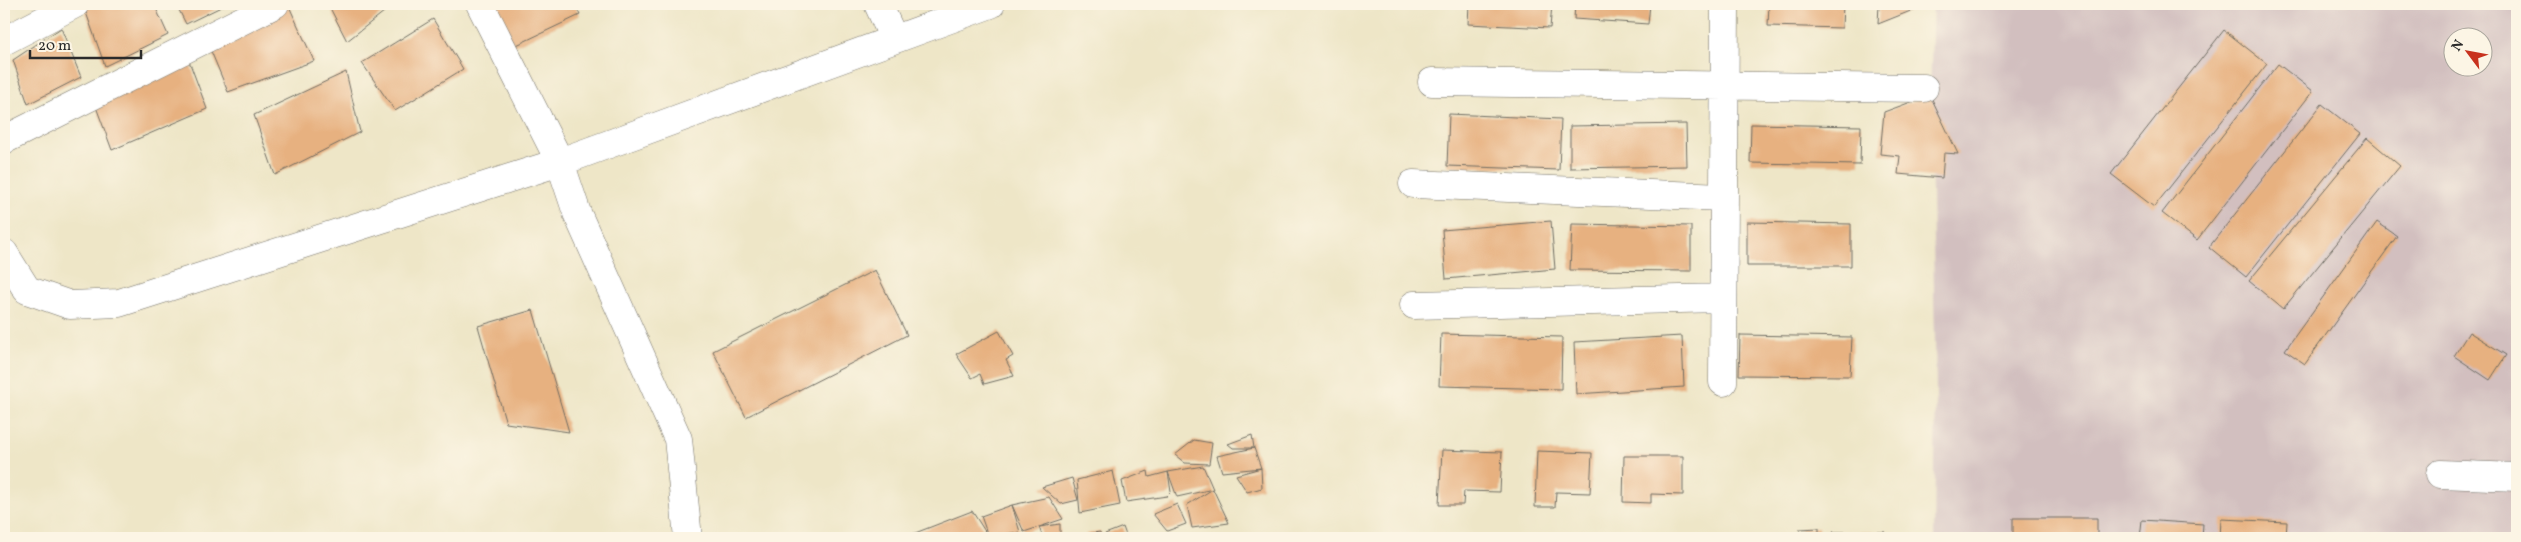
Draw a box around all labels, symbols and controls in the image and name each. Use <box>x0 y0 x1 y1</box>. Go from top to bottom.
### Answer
scale bar <box>30 28 141 60</box>
north arrow <box>2444 28 2494 78</box>
text: 20 m <box>38 36 71 57</box>
text: N <box>2447 37 2469 55</box>

